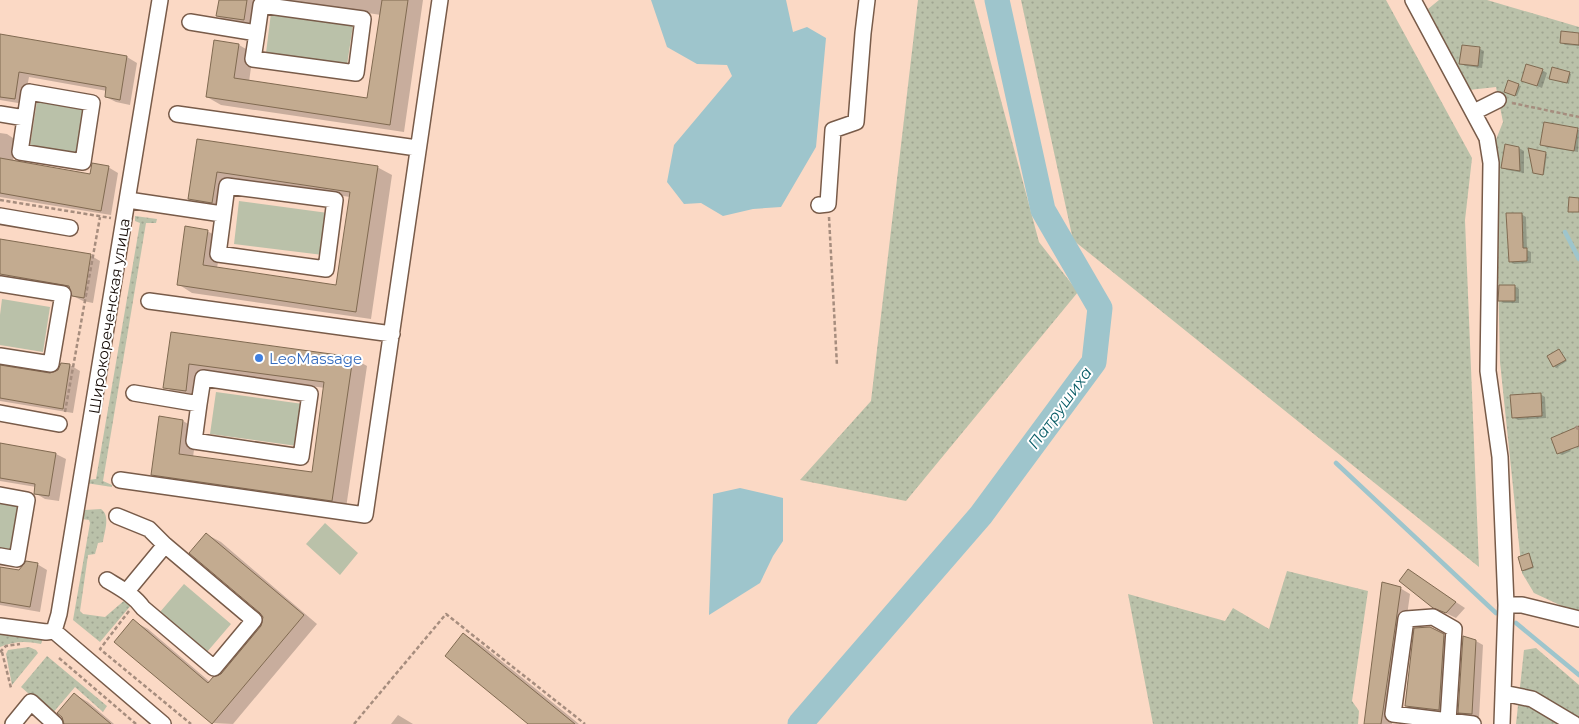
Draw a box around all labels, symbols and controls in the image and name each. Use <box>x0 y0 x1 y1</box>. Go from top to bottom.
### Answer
street label: Широкореченская улица <box>84 217 134 415</box>
place label: LeoMassage <box>269 349 362 368</box>
marker: LeoMassage <box>253 352 265 364</box>
water label: Патрушиха <box>1024 363 1096 453</box>

